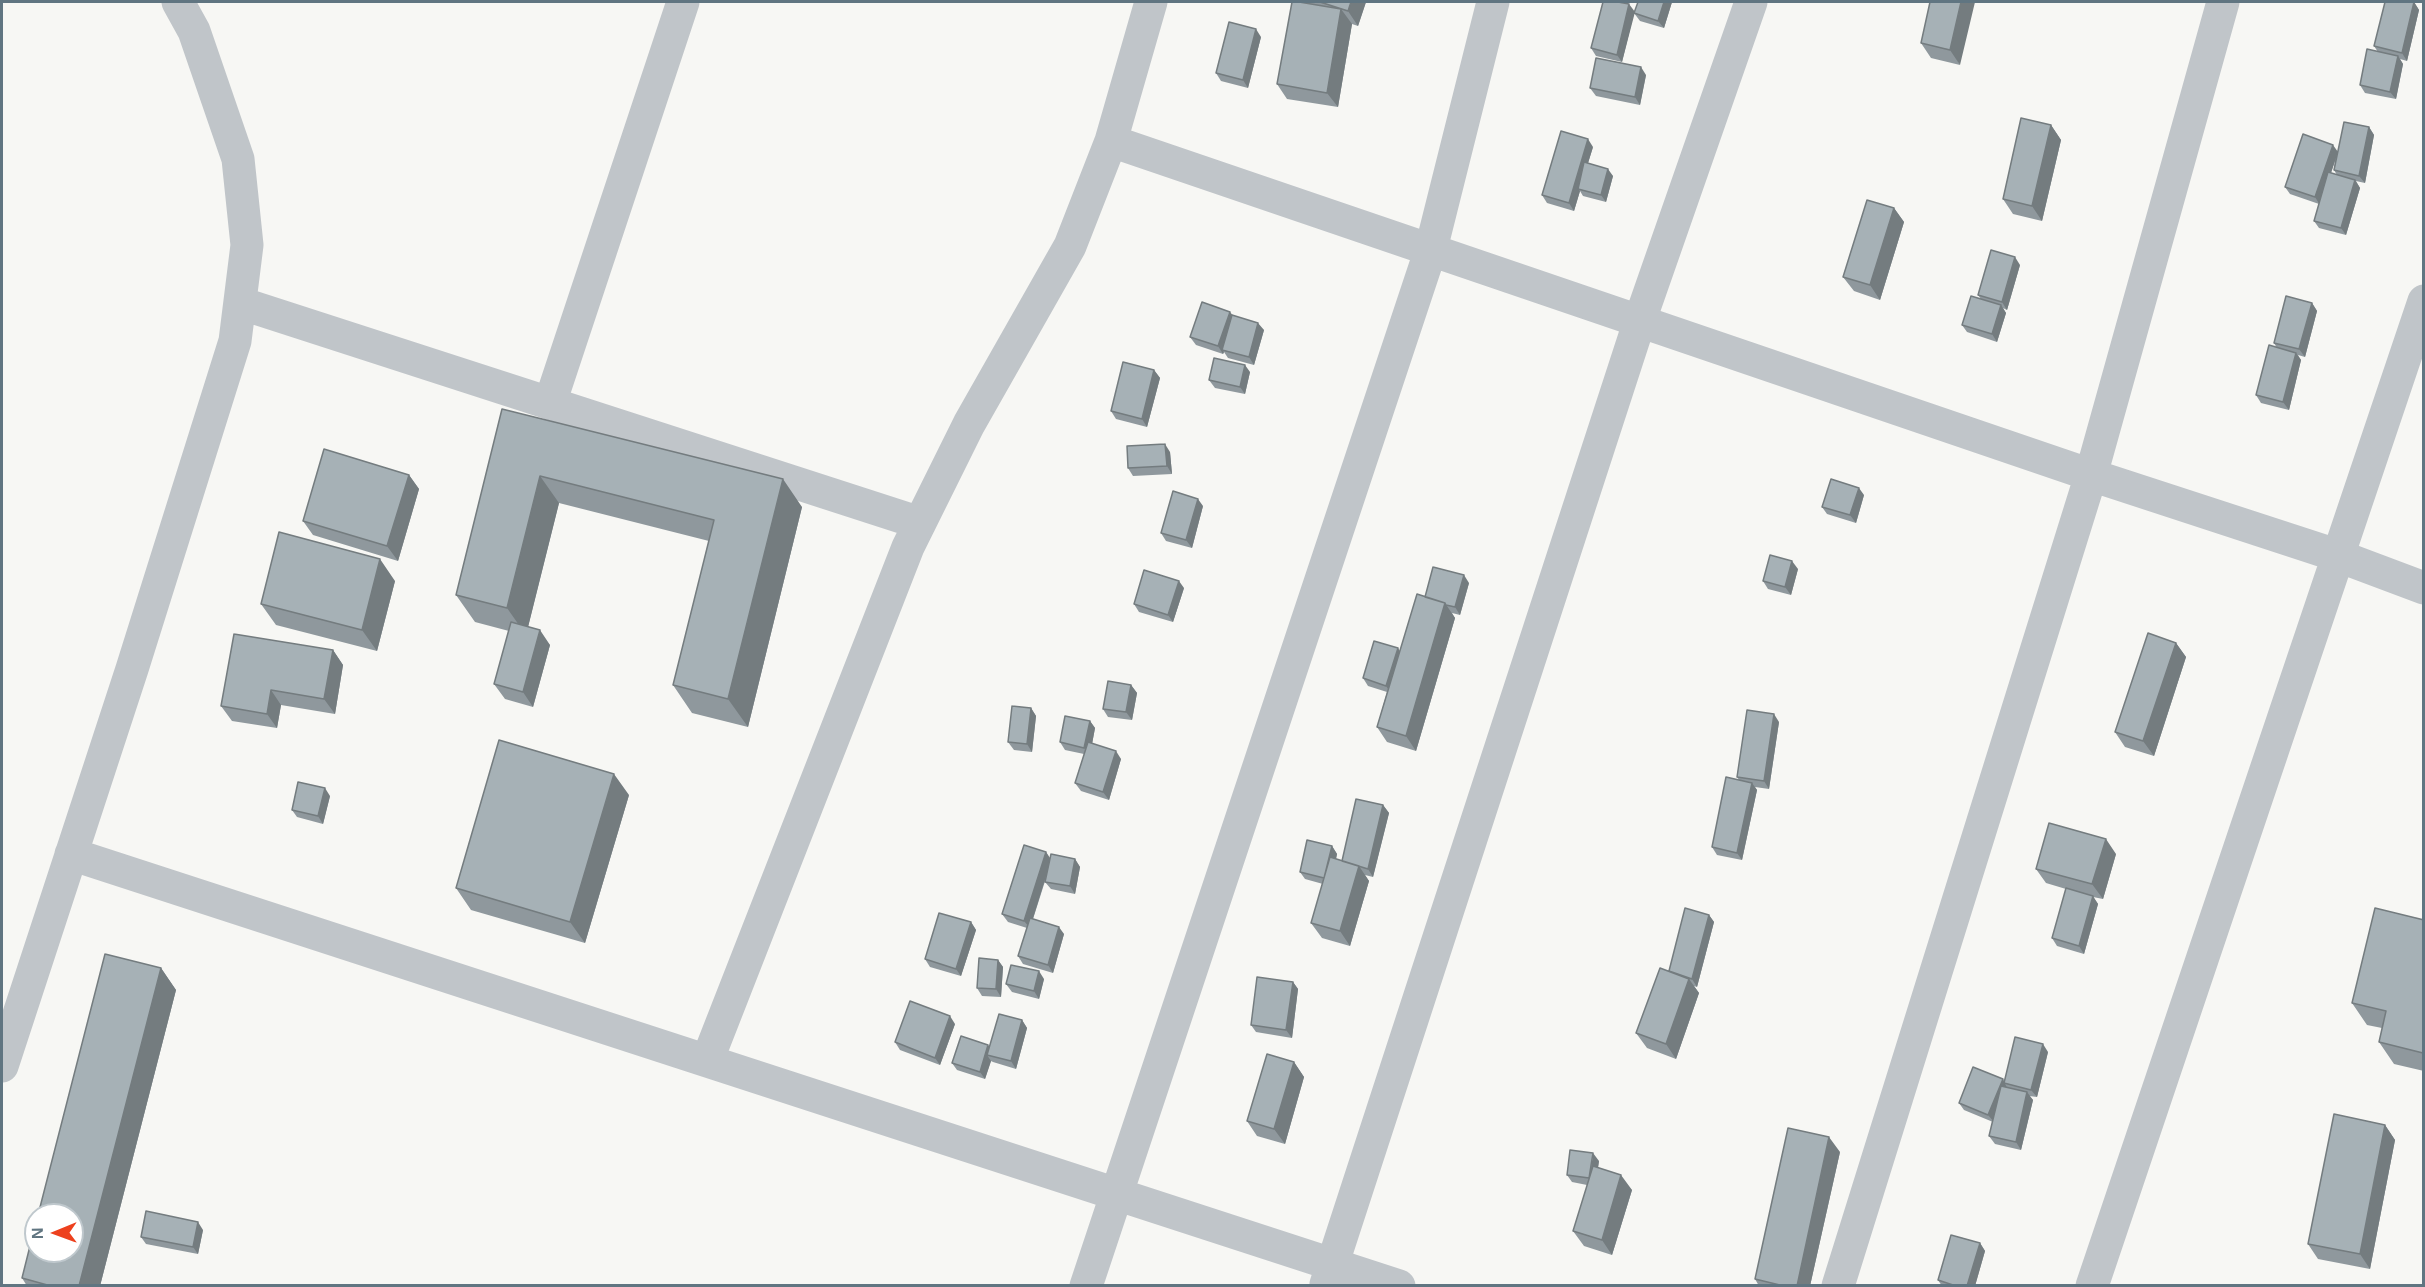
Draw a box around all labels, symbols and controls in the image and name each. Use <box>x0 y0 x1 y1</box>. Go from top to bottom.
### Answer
north arrow <box>24 1203 84 1263</box>
text: N <box>29 1227 46 1239</box>

